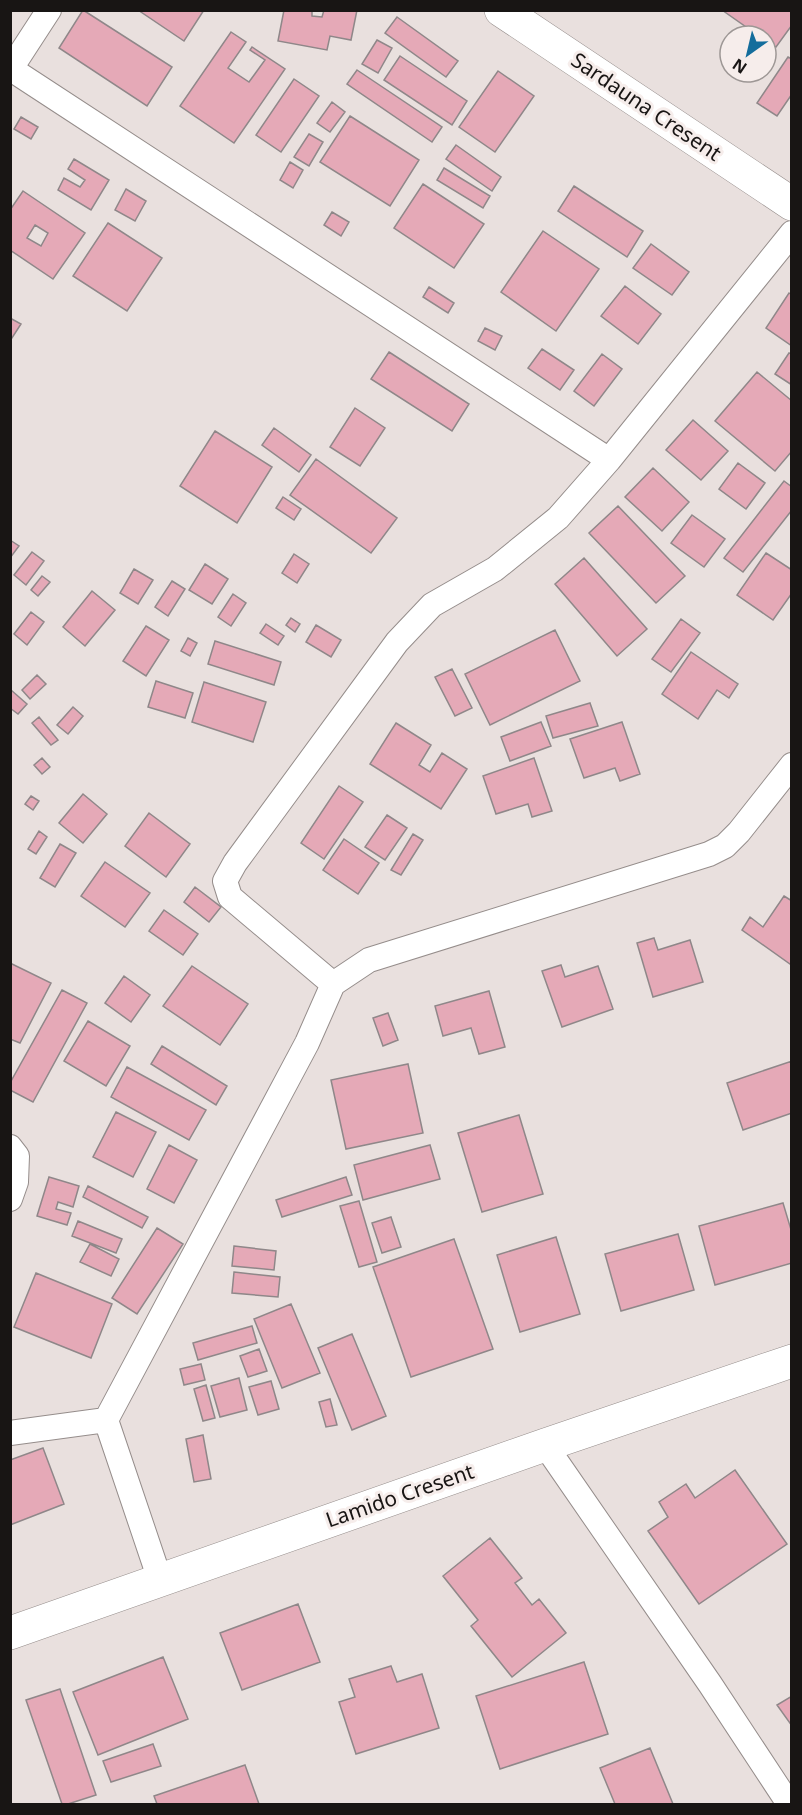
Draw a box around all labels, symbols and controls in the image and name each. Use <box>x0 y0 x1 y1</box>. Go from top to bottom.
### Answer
north arrow <box>718 24 778 84</box>
street label: Sardauna Cresent <box>566 46 727 167</box>
text: N <box>728 54 751 79</box>
street label: Lamido Cresent <box>322 1456 478 1533</box>

